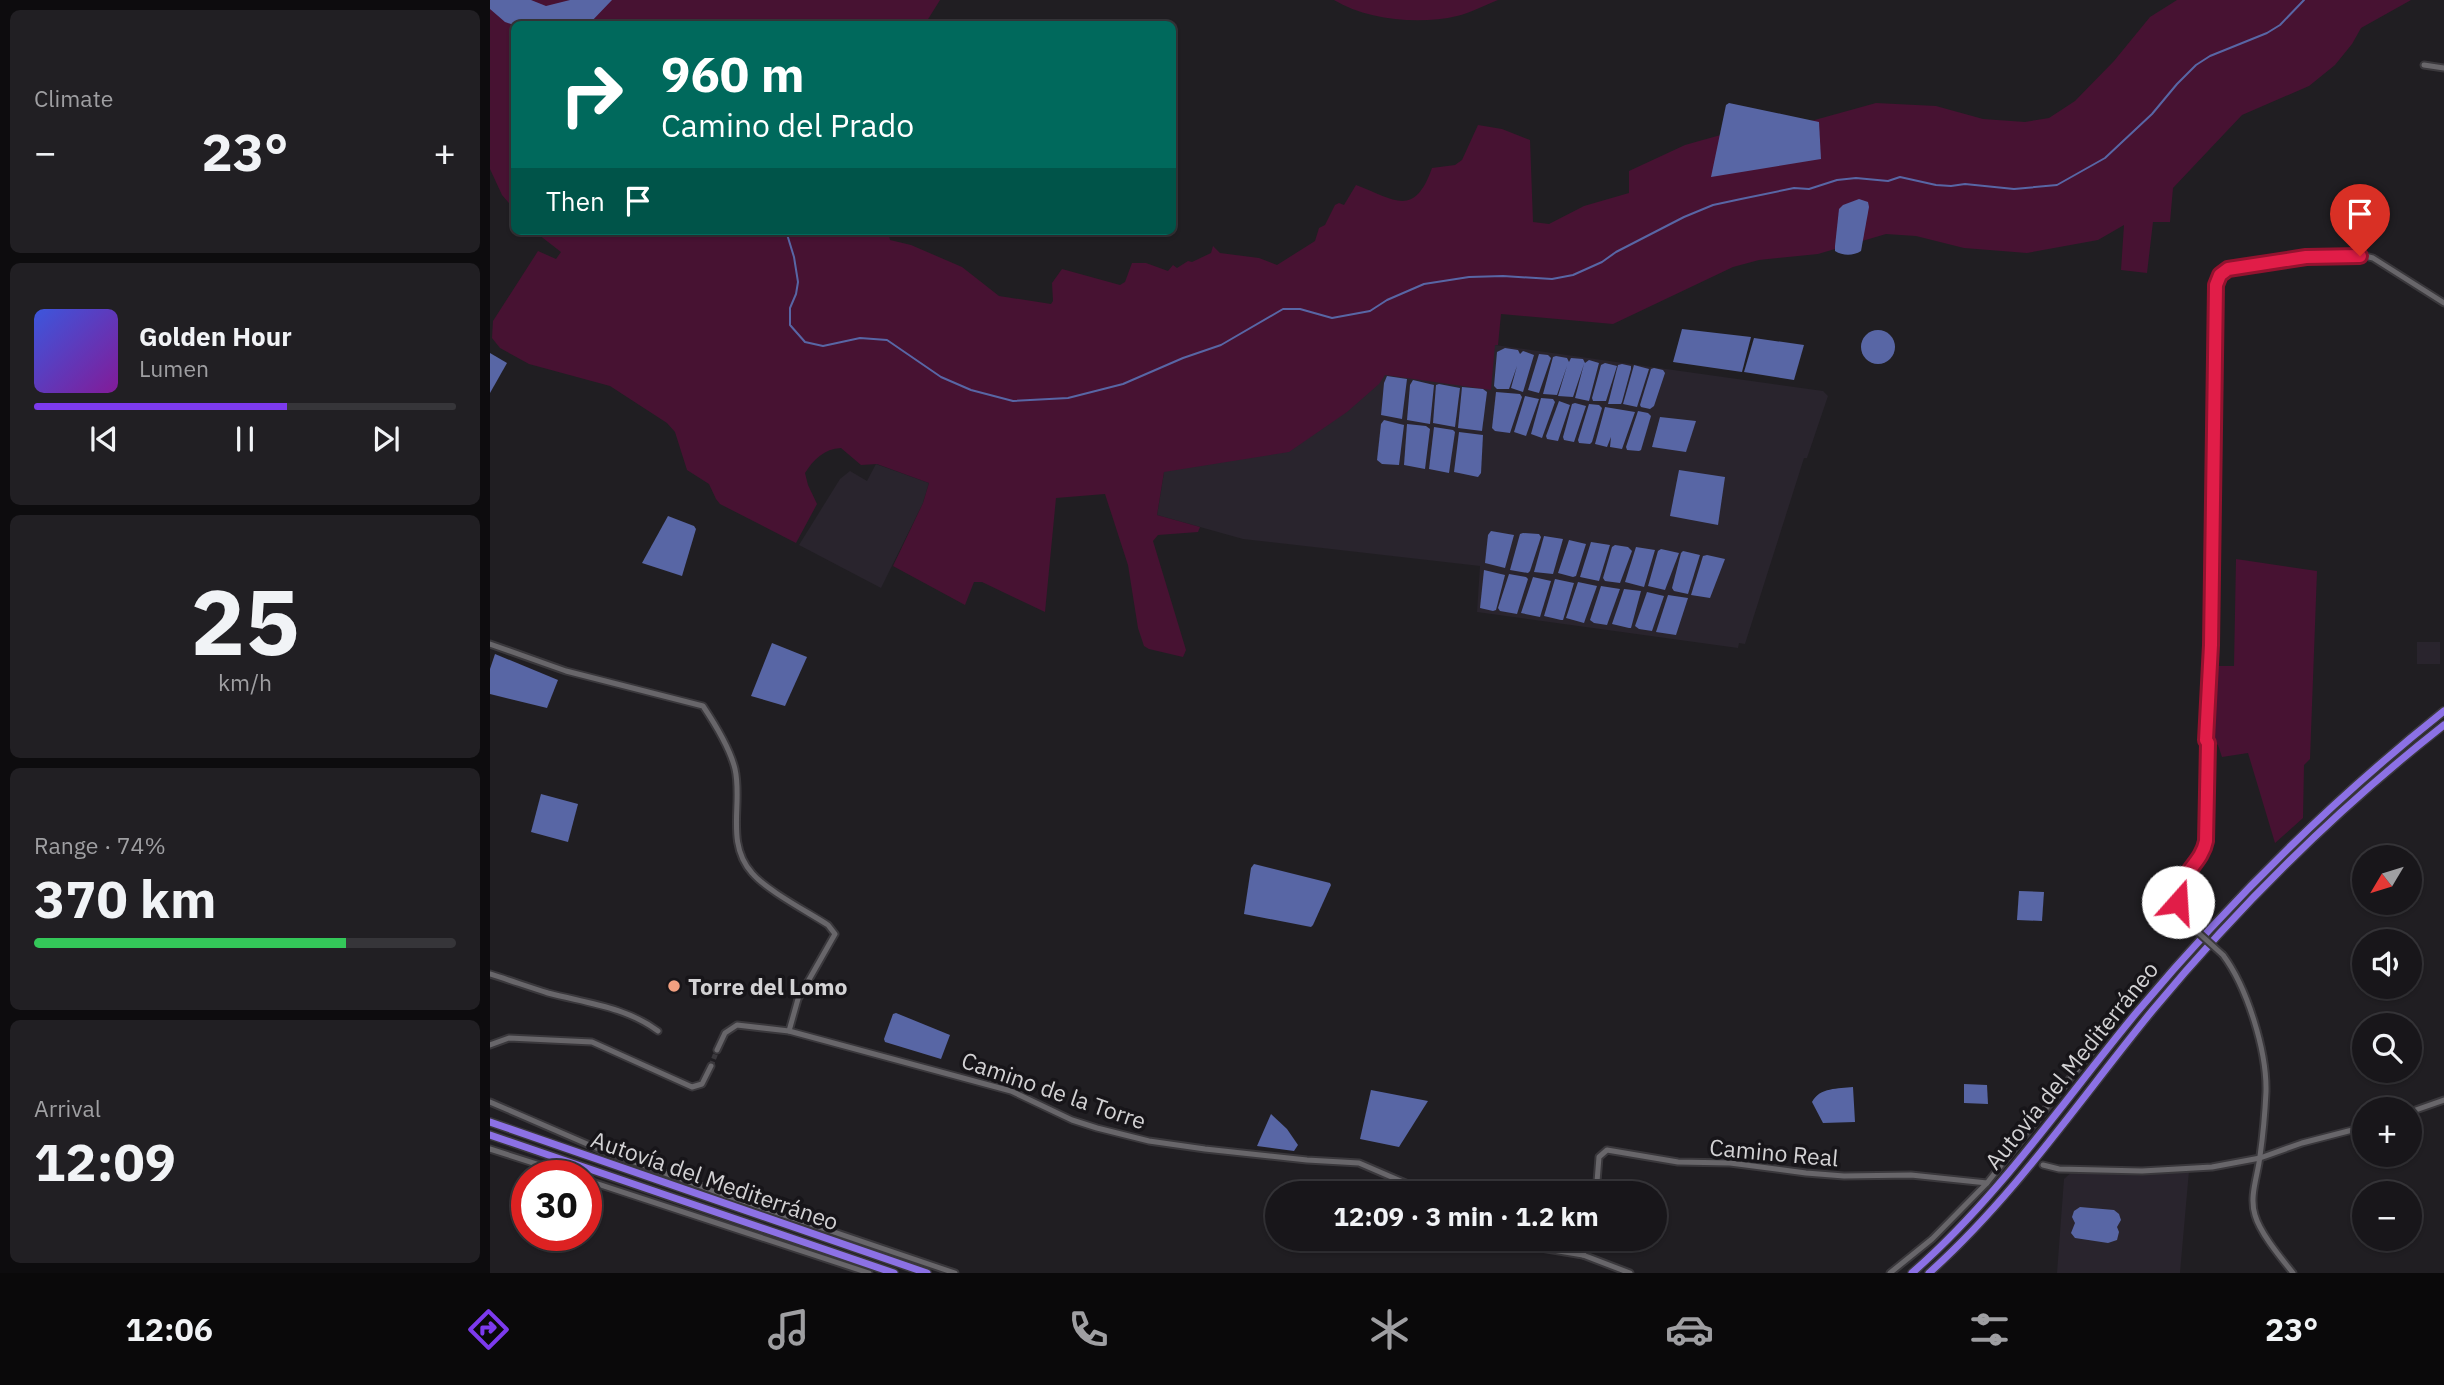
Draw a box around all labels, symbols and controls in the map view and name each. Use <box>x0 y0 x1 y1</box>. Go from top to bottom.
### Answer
text: 960 m <box>661 42 805 105</box>
icon: right <box>546 49 637 140</box>
text: Climate <box>34 83 113 113</box>
text: Camino del Prado <box>661 104 914 146</box>
text: 23° <box>202 118 288 185</box>
text: − <box>34 127 57 176</box>
text: + <box>433 127 456 176</box>
icon: arrive <box>619 182 657 220</box>
text: Then <box>546 184 605 218</box>
pin <box>2330 184 2390 256</box>
icon: arrive <box>2341 195 2379 233</box>
text: Golden Hour <box>139 319 292 353</box>
text: Lumen <box>139 353 209 383</box>
icon: previous <box>85 420 123 458</box>
icon: pause <box>226 420 264 458</box>
icon: next <box>367 420 405 458</box>
text: 25 <box>190 562 300 680</box>
text: km/h <box>218 667 272 697</box>
text: Range · 74% <box>34 830 166 860</box>
north arrow <box>2352 845 2422 915</box>
map controls <box>2352 845 2422 1251</box>
text: 370 km <box>34 865 216 932</box>
position arrow <box>2141 865 2215 939</box>
button: sound <box>2352 929 2422 999</box>
street label: Autovía del Mediterráneo <box>1978 955 2164 1175</box>
place label: Torre del Lomo <box>688 971 848 1001</box>
marker: Torre del Lomo <box>666 978 682 994</box>
button: search <box>2352 1013 2422 1083</box>
street label: Camino de la Torre <box>958 1044 1150 1136</box>
text: Arrival <box>34 1093 101 1123</box>
button: + <box>2352 1097 2422 1167</box>
street label: Autovía del Mediterráneo <box>587 1124 843 1236</box>
text: 12:09 <box>34 1128 176 1195</box>
street label: Camino Real <box>1708 1131 1840 1173</box>
speed limit sign: 30 <box>511 1160 602 1251</box>
button: − <box>2352 1181 2422 1251</box>
text: 12:09 · 3 min · 1.2 km <box>1333 1199 1599 1233</box>
icon: directions <box>464 1305 513 1354</box>
icon: music <box>764 1305 813 1354</box>
icon: phone <box>1064 1305 1113 1354</box>
icon: climate <box>1365 1305 1414 1354</box>
icon: car <box>1665 1305 1714 1354</box>
icon: filters <box>1965 1305 2014 1354</box>
text: 12:06 <box>126 1308 213 1350</box>
text: 23° <box>2265 1308 2318 1350</box>

